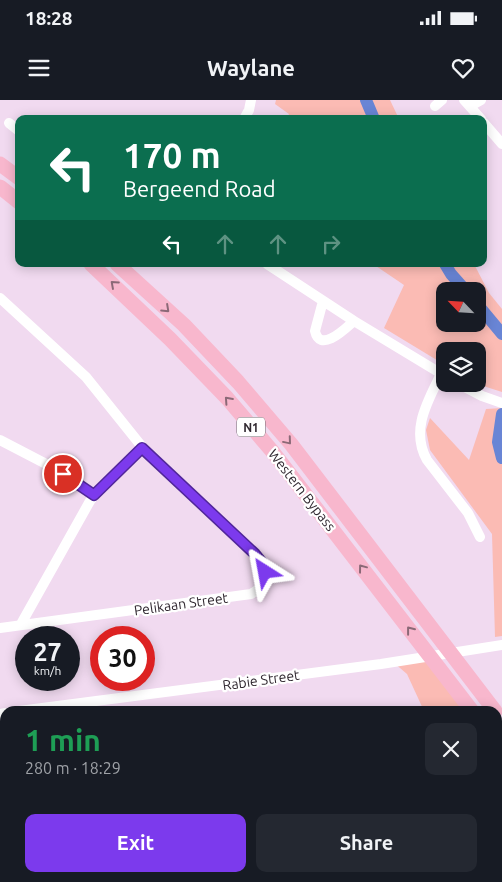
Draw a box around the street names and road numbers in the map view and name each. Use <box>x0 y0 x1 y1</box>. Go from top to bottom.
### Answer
road number: N1 <box>237 418 265 437</box>
street label: Western Bypass <box>265 446 339 534</box>
street label: Pelikaan Street <box>133 589 229 619</box>
street label: Rabie Street <box>222 667 301 693</box>

